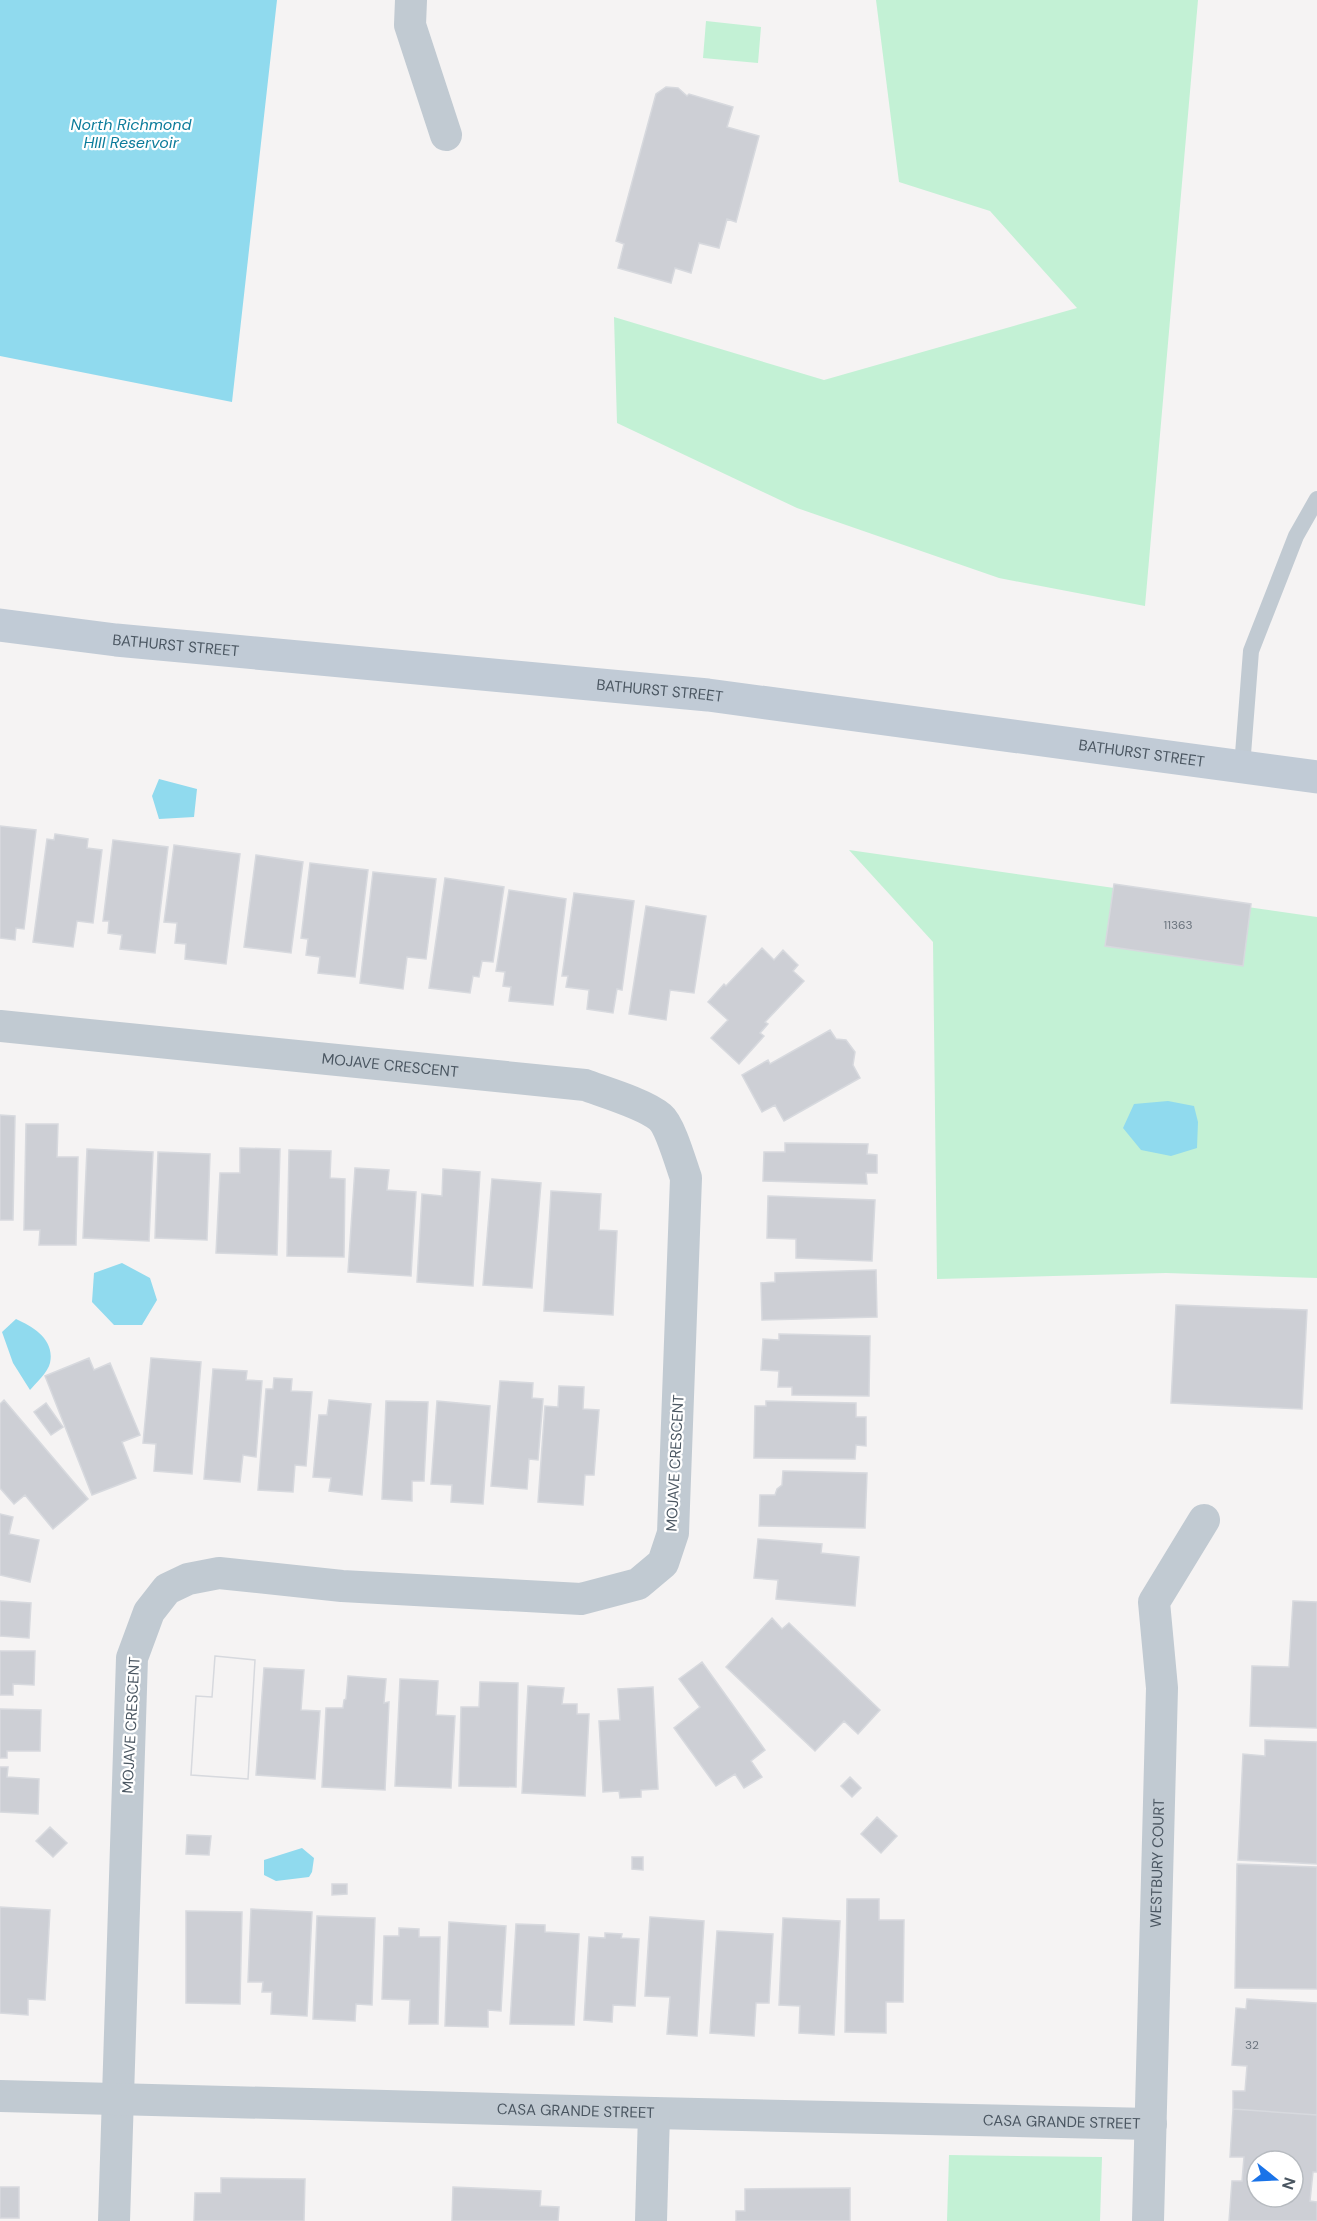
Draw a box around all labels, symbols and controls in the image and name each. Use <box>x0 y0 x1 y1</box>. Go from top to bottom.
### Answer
water label: North Richmond HIll Reservoir <box>70 114 193 153</box>
street label: BATHURST STREET <box>112 630 240 661</box>
street label: BATHURST STREET <box>595 675 724 707</box>
street label: BATHURST STREET <box>1077 735 1206 772</box>
house number: 11363 <box>1163 917 1193 933</box>
street label: MOJAVE CRESCENT <box>321 1048 459 1082</box>
street label: MOJAVE CRESCENT <box>661 1394 689 1532</box>
street label: MOJAVE CRESCENT <box>117 1656 145 1794</box>
street label: WESTBURY COURT <box>1146 1798 1169 1928</box>
house number: 32 <box>1245 2037 1259 2053</box>
street label: CASA GRANDE STREET <box>497 2099 655 2123</box>
street label: CASA GRANDE STREET <box>983 2110 1141 2134</box>
north arrow <box>1245 2149 1305 2209</box>
text: N <box>1277 2175 1301 2192</box>

